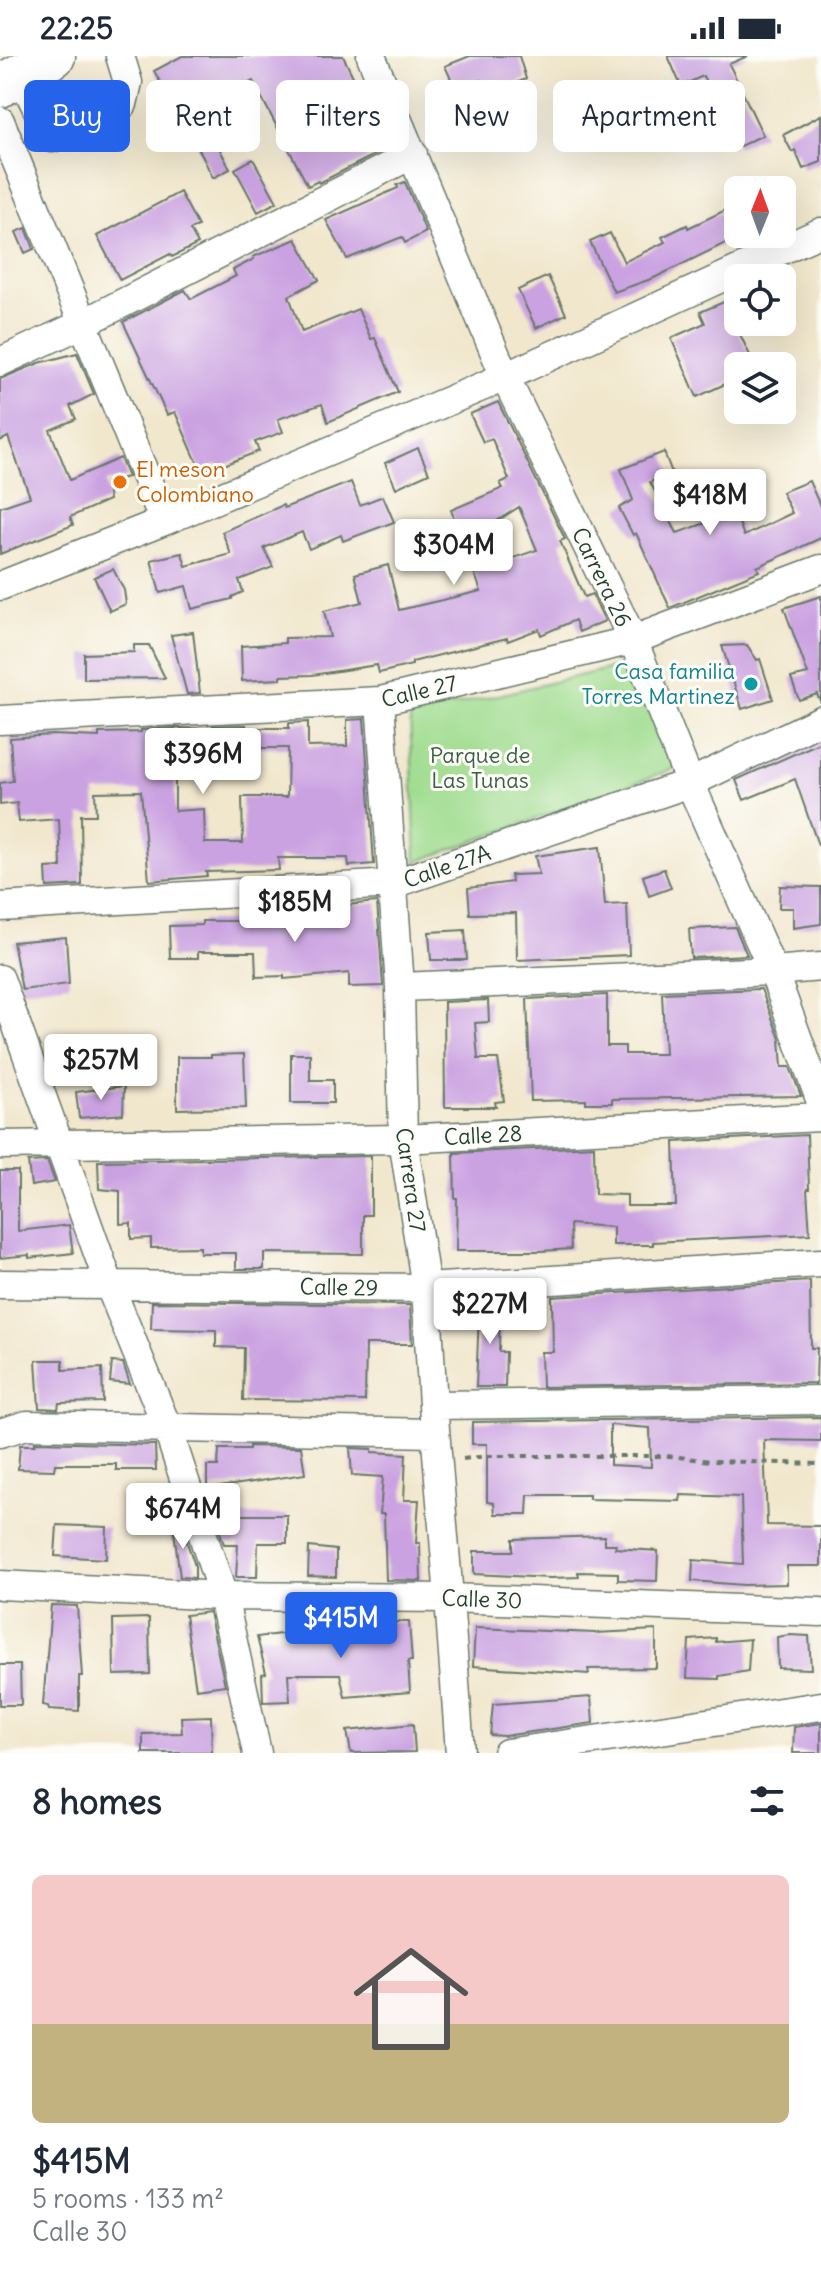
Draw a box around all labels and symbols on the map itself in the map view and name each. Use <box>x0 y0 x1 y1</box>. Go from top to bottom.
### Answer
north arrow <box>724 176 796 248</box>
place label: El meson Colombiano <box>136 455 254 508</box>
pin: $418M <box>654 469 766 537</box>
marker: El meson Colombiano <box>111 473 129 491</box>
pin: $304M <box>398 519 510 587</box>
street label: Carrera 26 <box>566 523 638 631</box>
place label: Casa familia Torres Martinez <box>581 657 735 710</box>
street label: Calle 27 <box>379 669 460 713</box>
marker: Casa familia Torres Martinez <box>742 675 760 693</box>
pin: $396M <box>147 728 259 796</box>
park label: Parque de Las Tunas <box>430 741 530 794</box>
street label: Calle 27A <box>400 838 494 894</box>
pin: $185M <box>239 876 351 944</box>
pin: $257M <box>45 1034 157 1102</box>
street label: Calle 28 <box>443 1119 523 1151</box>
street label: Carrera 27 <box>390 1126 432 1234</box>
street label: Calle 29 <box>299 1272 379 1302</box>
pin: $227M <box>434 1278 546 1346</box>
pin: $674M <box>127 1483 239 1551</box>
street label: Calle 30 <box>441 1584 523 1614</box>
pin: $415M <box>285 1592 397 1660</box>

